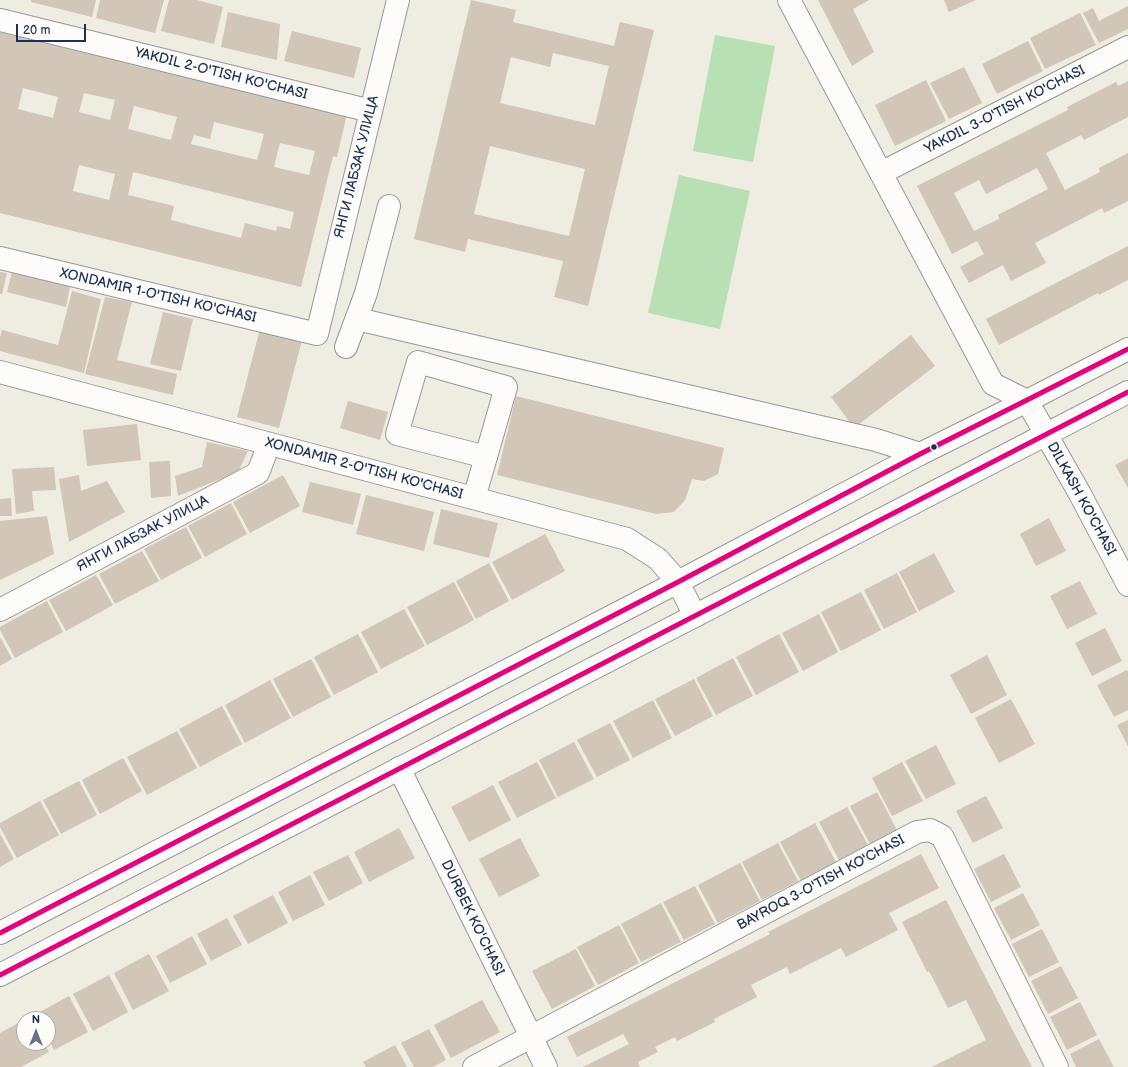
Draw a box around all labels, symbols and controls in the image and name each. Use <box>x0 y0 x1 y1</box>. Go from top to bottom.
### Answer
scale bar <box>18 16 88 42</box>
text: 20 m <box>23 23 50 38</box>
street label: YAKDIL 2-O'TISH KO'CHASI <box>133 44 309 104</box>
street label: YAKDIL 3-O'TISH KO'CHASI <box>922 62 1088 158</box>
street label: ЯНГИ ЛАБЗАК УЛИЦА <box>331 94 383 240</box>
street label: XONDAMIR 1-O'TISH KO'CHASI <box>58 265 258 327</box>
street label: XONDAMIR 2-O'TISH KO'CHASI <box>263 434 465 504</box>
street label: DILKASH KO'CHASI <box>1043 439 1119 559</box>
unlabelled marker <box>929 442 939 452</box>
street label: ЯНГИ ЛАБЗАК УЛИЦА <box>74 492 212 576</box>
street label: BAYROQ 3-O'TISH KO'CHASI <box>734 832 908 934</box>
street label: DURBEK KO'CHASI <box>437 858 507 978</box>
north arrow <box>16 1011 56 1051</box>
text: N <box>32 1013 40 1026</box>

